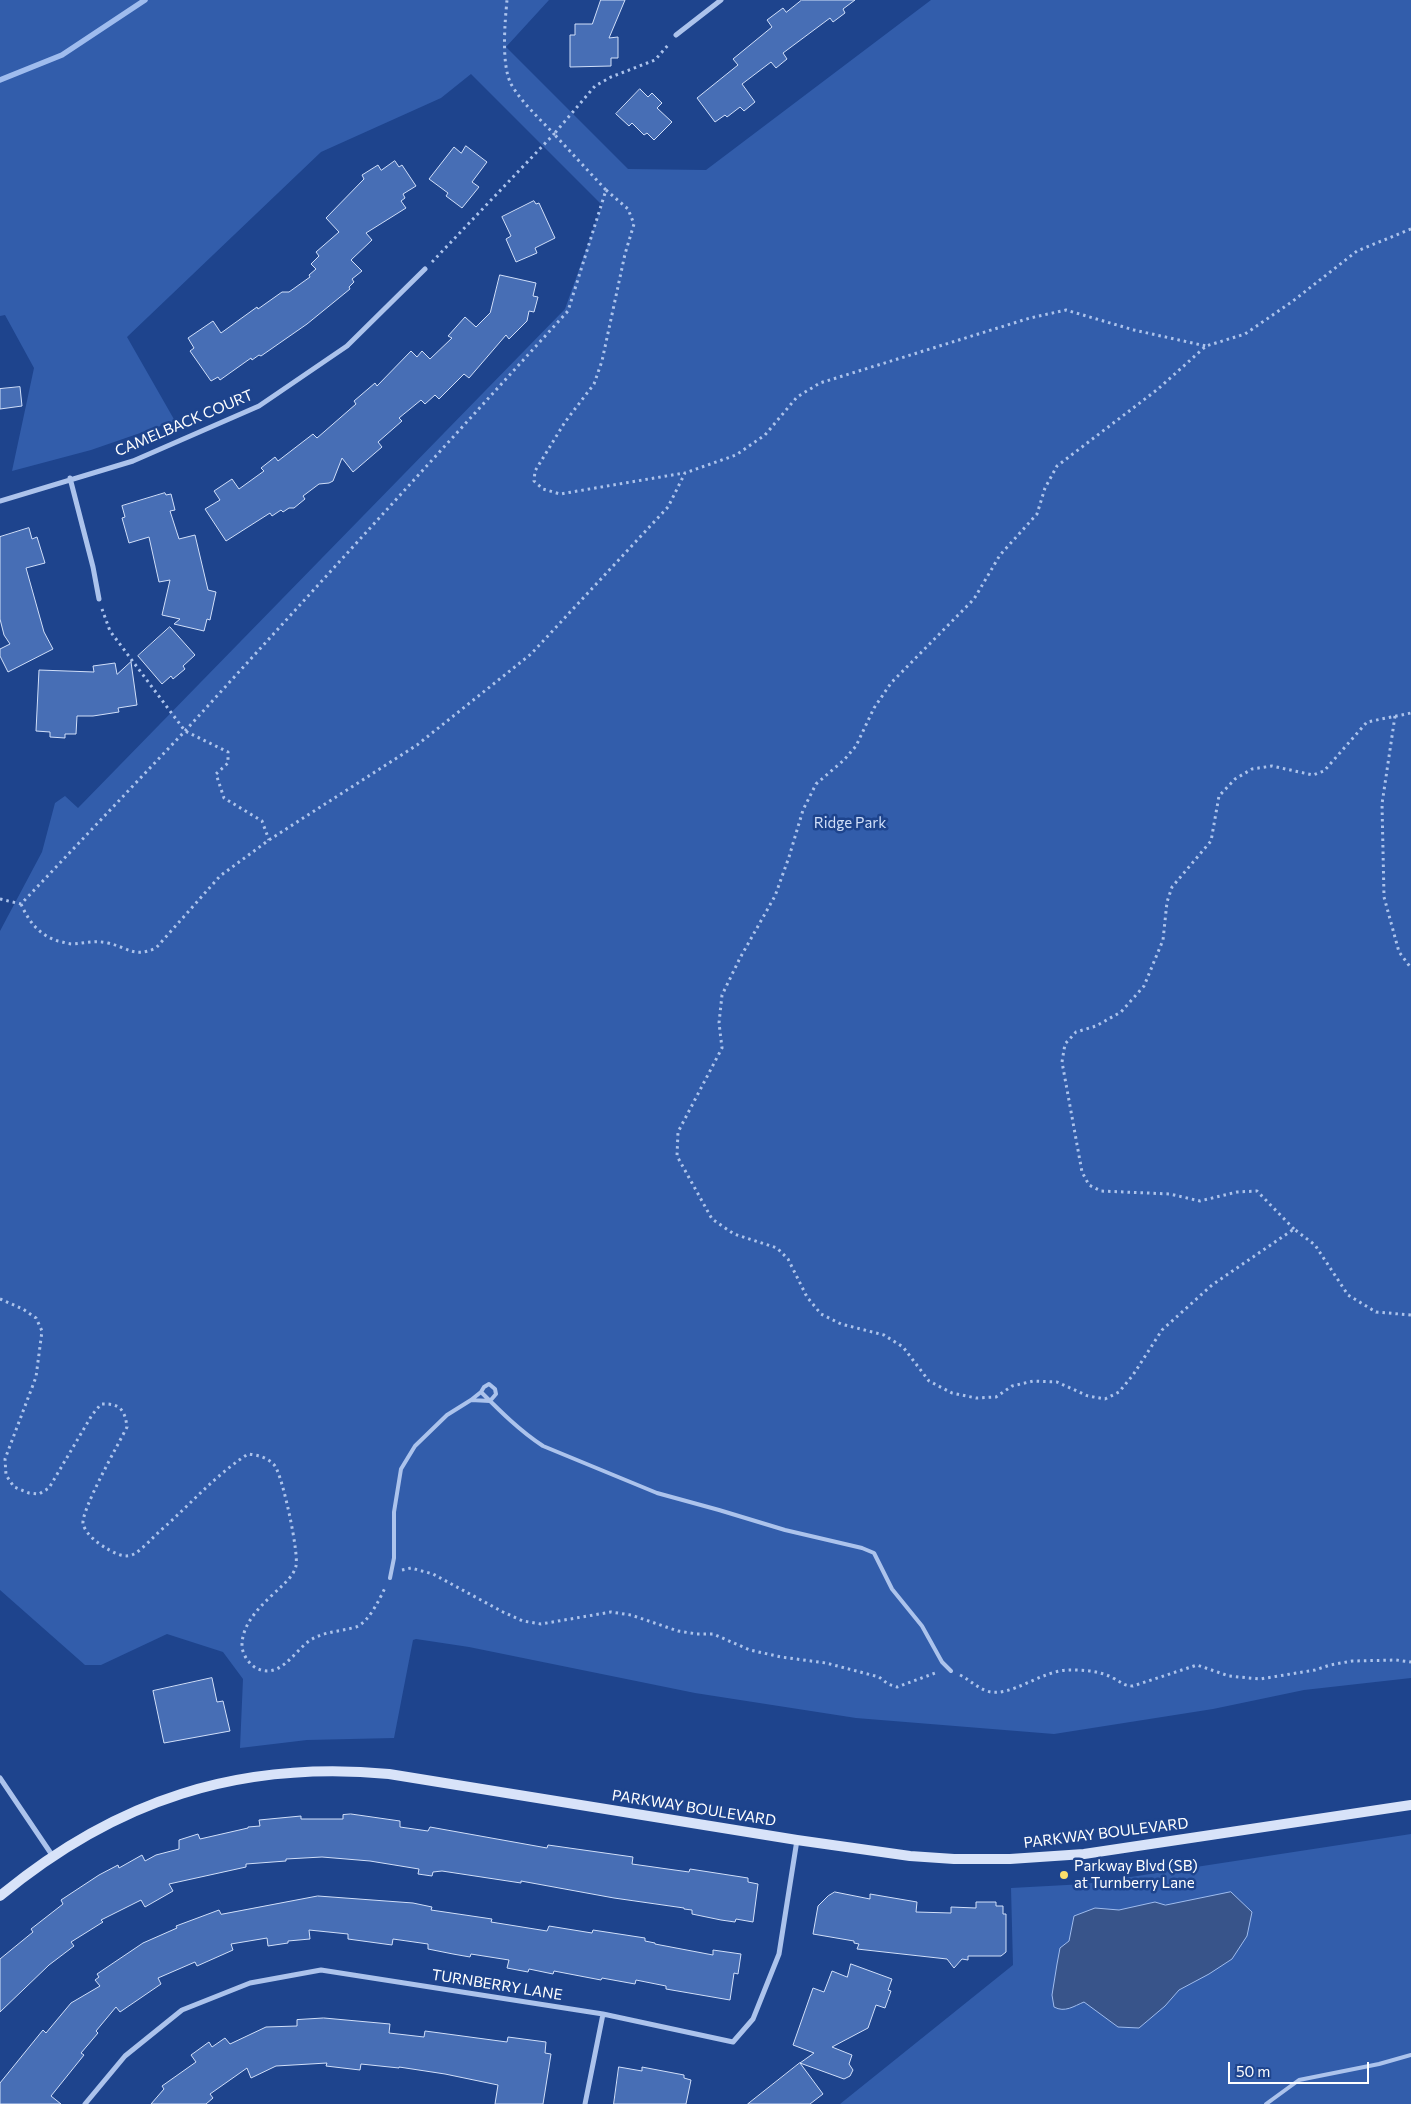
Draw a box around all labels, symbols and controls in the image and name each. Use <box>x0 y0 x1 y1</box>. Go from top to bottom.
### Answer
street label: CAMELBACK COURT <box>112 386 256 460</box>
park label: Ridge Park <box>814 814 886 832</box>
street label: PARKWAY BOULEVARD <box>611 1786 777 1830</box>
street label: PARKWAY BOULEVARD <box>1023 1814 1189 1852</box>
place label: Parkway Blvd (SB) at Turnberry Lane <box>1074 1857 1198 1892</box>
marker: Parkway Blvd (SB) at Turnberry Lane <box>1058 1869 1070 1881</box>
street label: TURNBERRY LANE <box>430 1966 564 2004</box>
scale bar <box>1231 2052 1372 2084</box>
text: 50 m <box>1236 2062 1270 2080</box>

